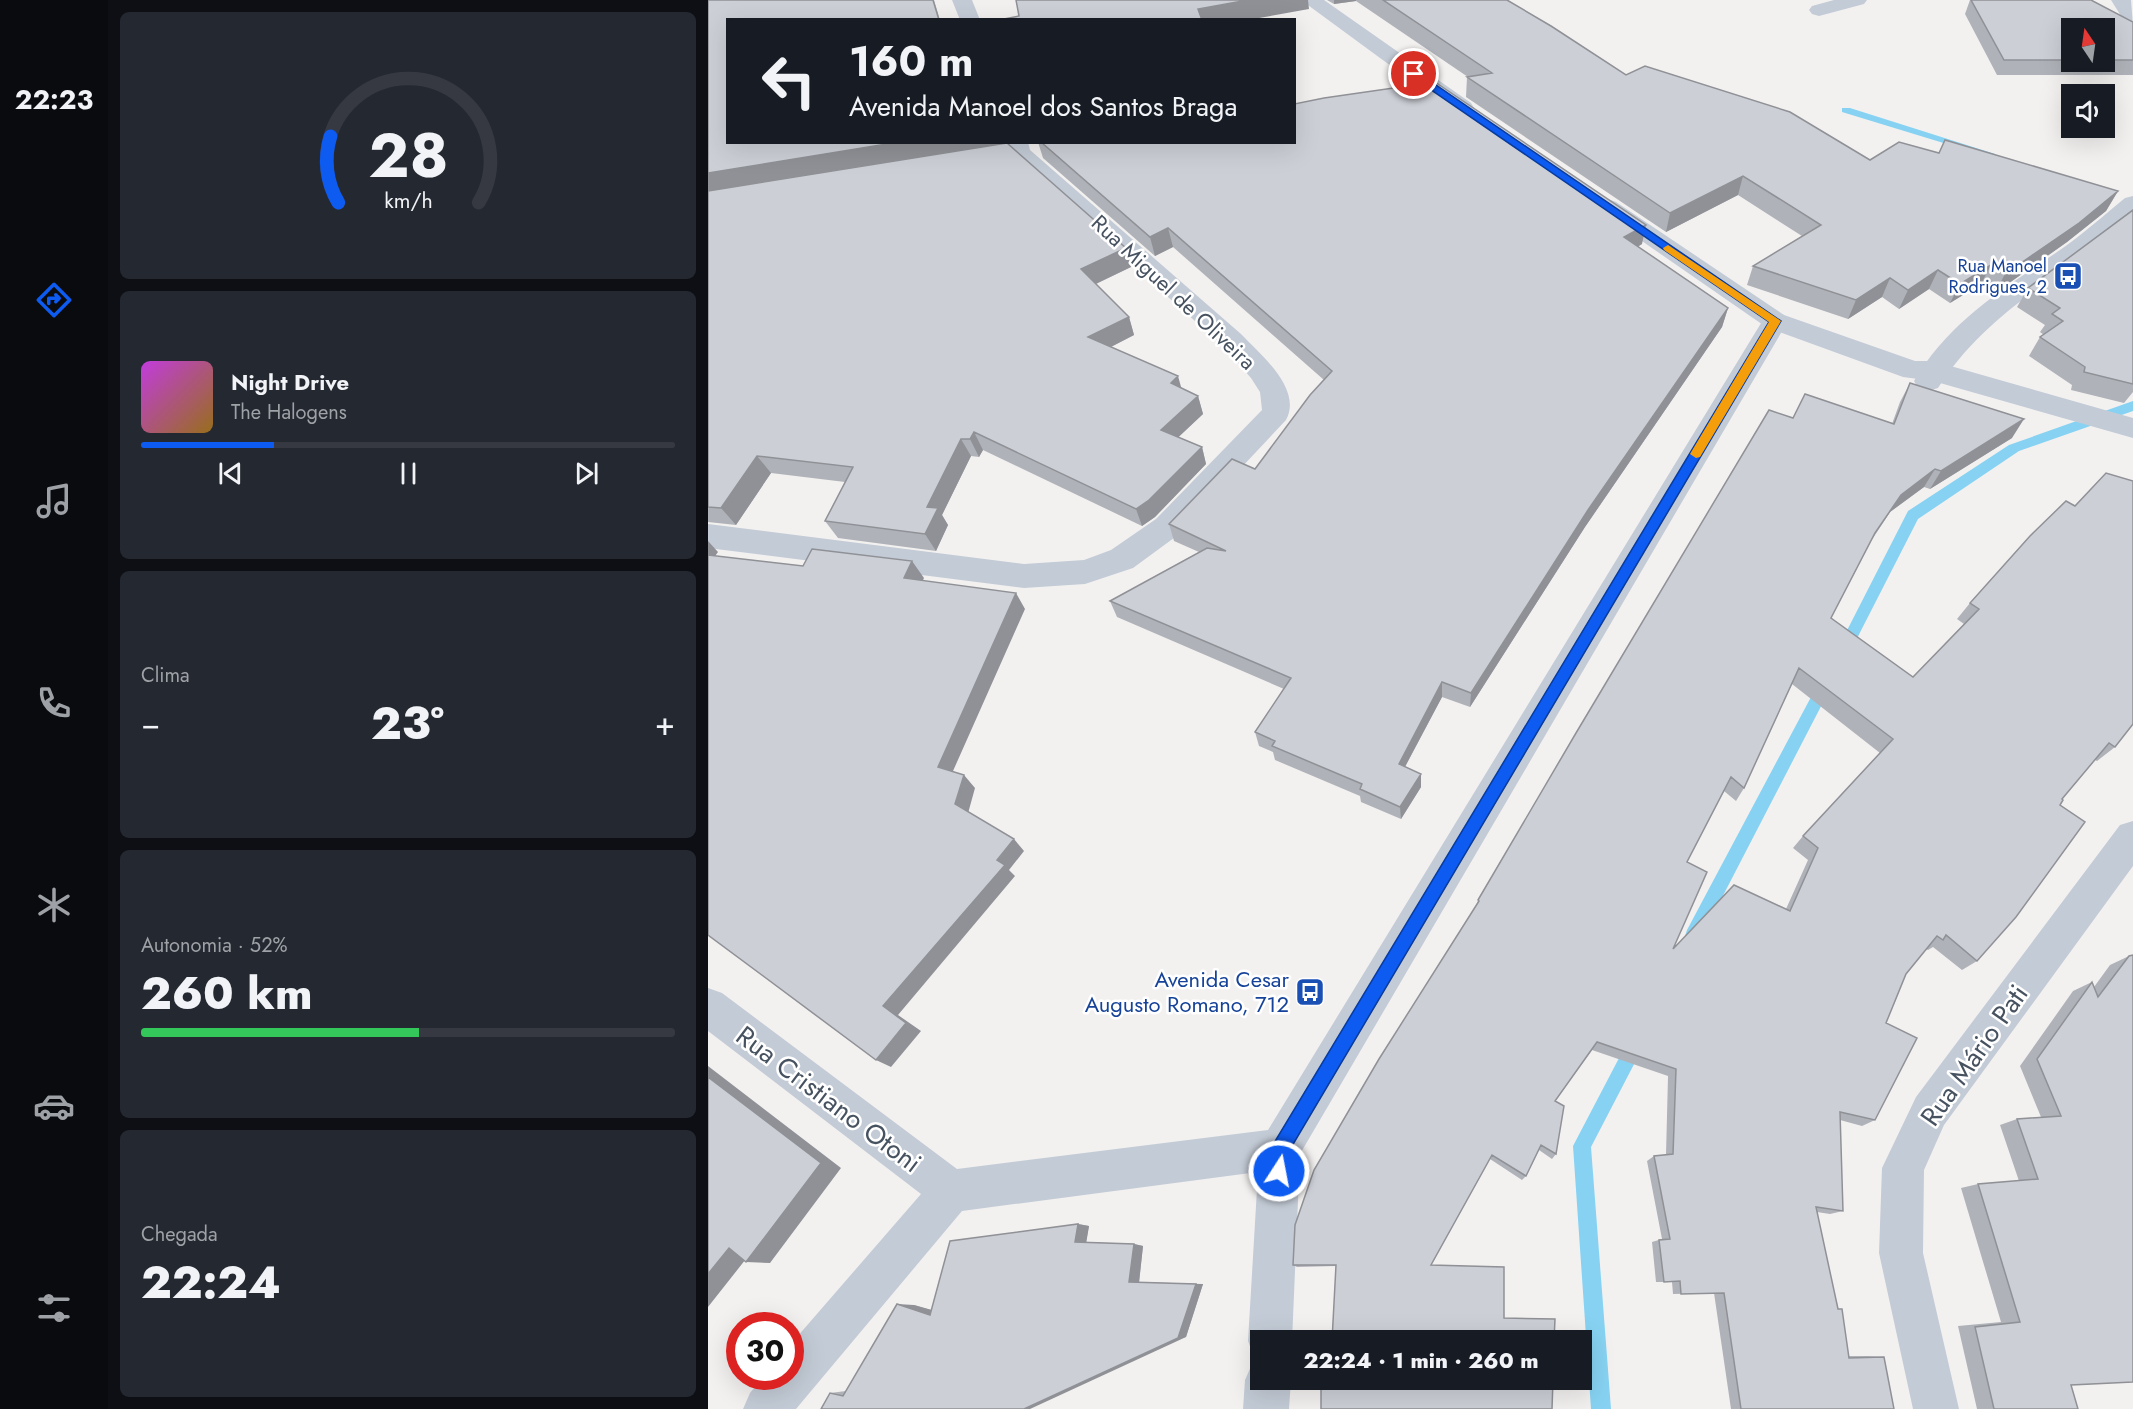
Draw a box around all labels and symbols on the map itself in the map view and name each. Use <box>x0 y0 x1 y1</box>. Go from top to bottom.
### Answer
north arrow <box>2061 18 2115 72</box>
pin <box>1388 48 1439 99</box>
street label: Rua Miguel de Oliveira <box>1085 207 1263 377</box>
place label: Rua Manoel Rodrigues, 2 <box>1949 253 2047 300</box>
bus stop icon: Rua Manoel Rodrigues, 2 <box>2052 260 2084 292</box>
place label: Avenida Cesar Augusto Romano, 712 <box>1085 963 1289 1020</box>
bus stop icon: Avenida Cesar Augusto Romano, 712 <box>1294 976 1326 1008</box>
street label: Rua Mário Pati <box>1911 976 2037 1134</box>
street label: Rua Cristiano Otoni <box>728 1016 930 1182</box>
position arrow <box>1247 1139 1311 1203</box>
speed limit sign: 30 <box>726 1312 804 1390</box>

